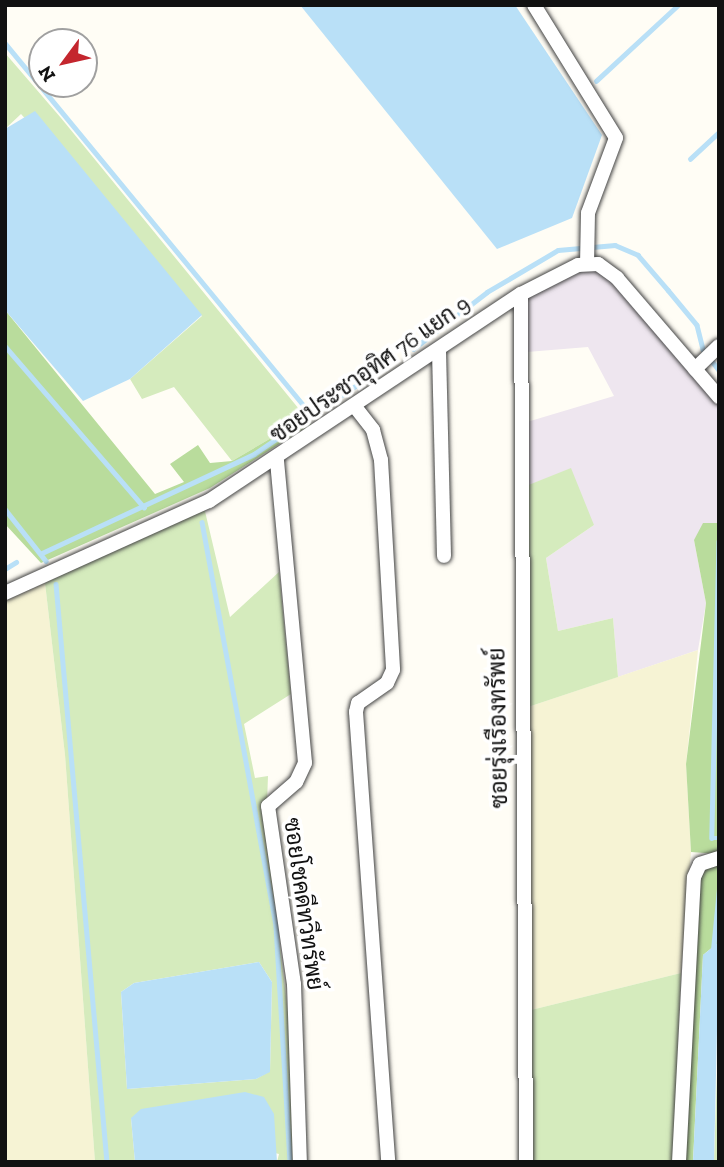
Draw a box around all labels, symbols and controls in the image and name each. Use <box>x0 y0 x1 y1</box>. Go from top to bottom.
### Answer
north arrow <box>28 28 98 98</box>
text: N <box>33 61 60 86</box>
street label: ซอยประชาอุทิศ 76 แยก 9 <box>265 290 475 448</box>
street label: ซอยรุ่งเรืองทรัพย์ <box>483 647 513 809</box>
street label: ซอยโชคดีทวีทรัพย์ <box>278 816 330 992</box>

